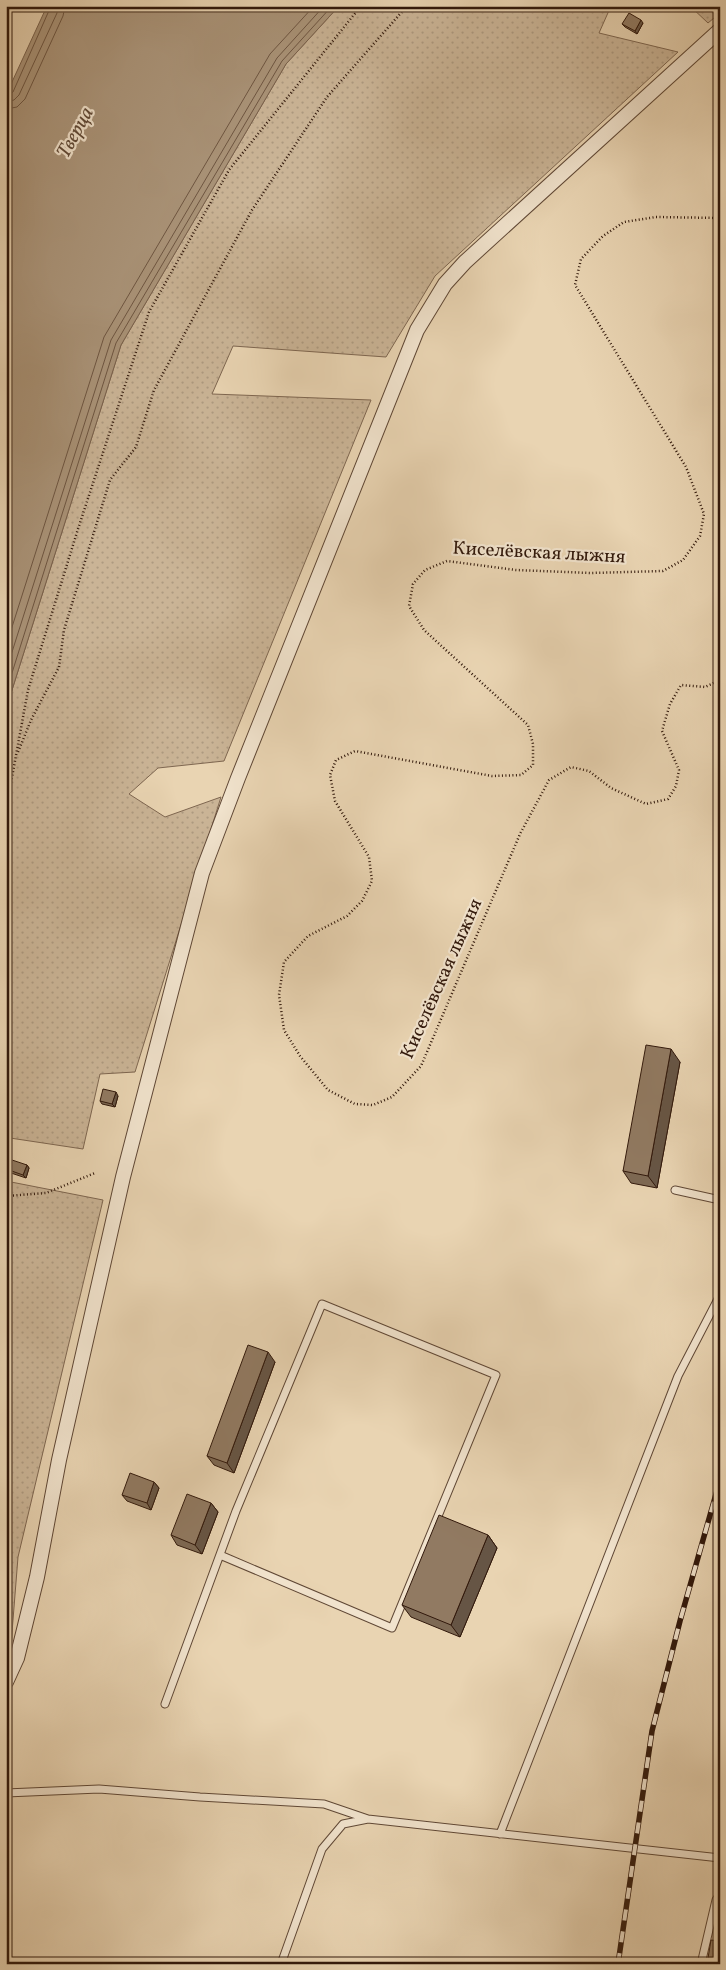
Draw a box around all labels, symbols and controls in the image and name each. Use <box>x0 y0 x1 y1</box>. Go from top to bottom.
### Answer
water label: Тверца <box>51 102 101 164</box>
street label: Киселёвская лыжня <box>452 535 626 571</box>
street label: Киселёвская лыжня <box>395 895 489 1063</box>

